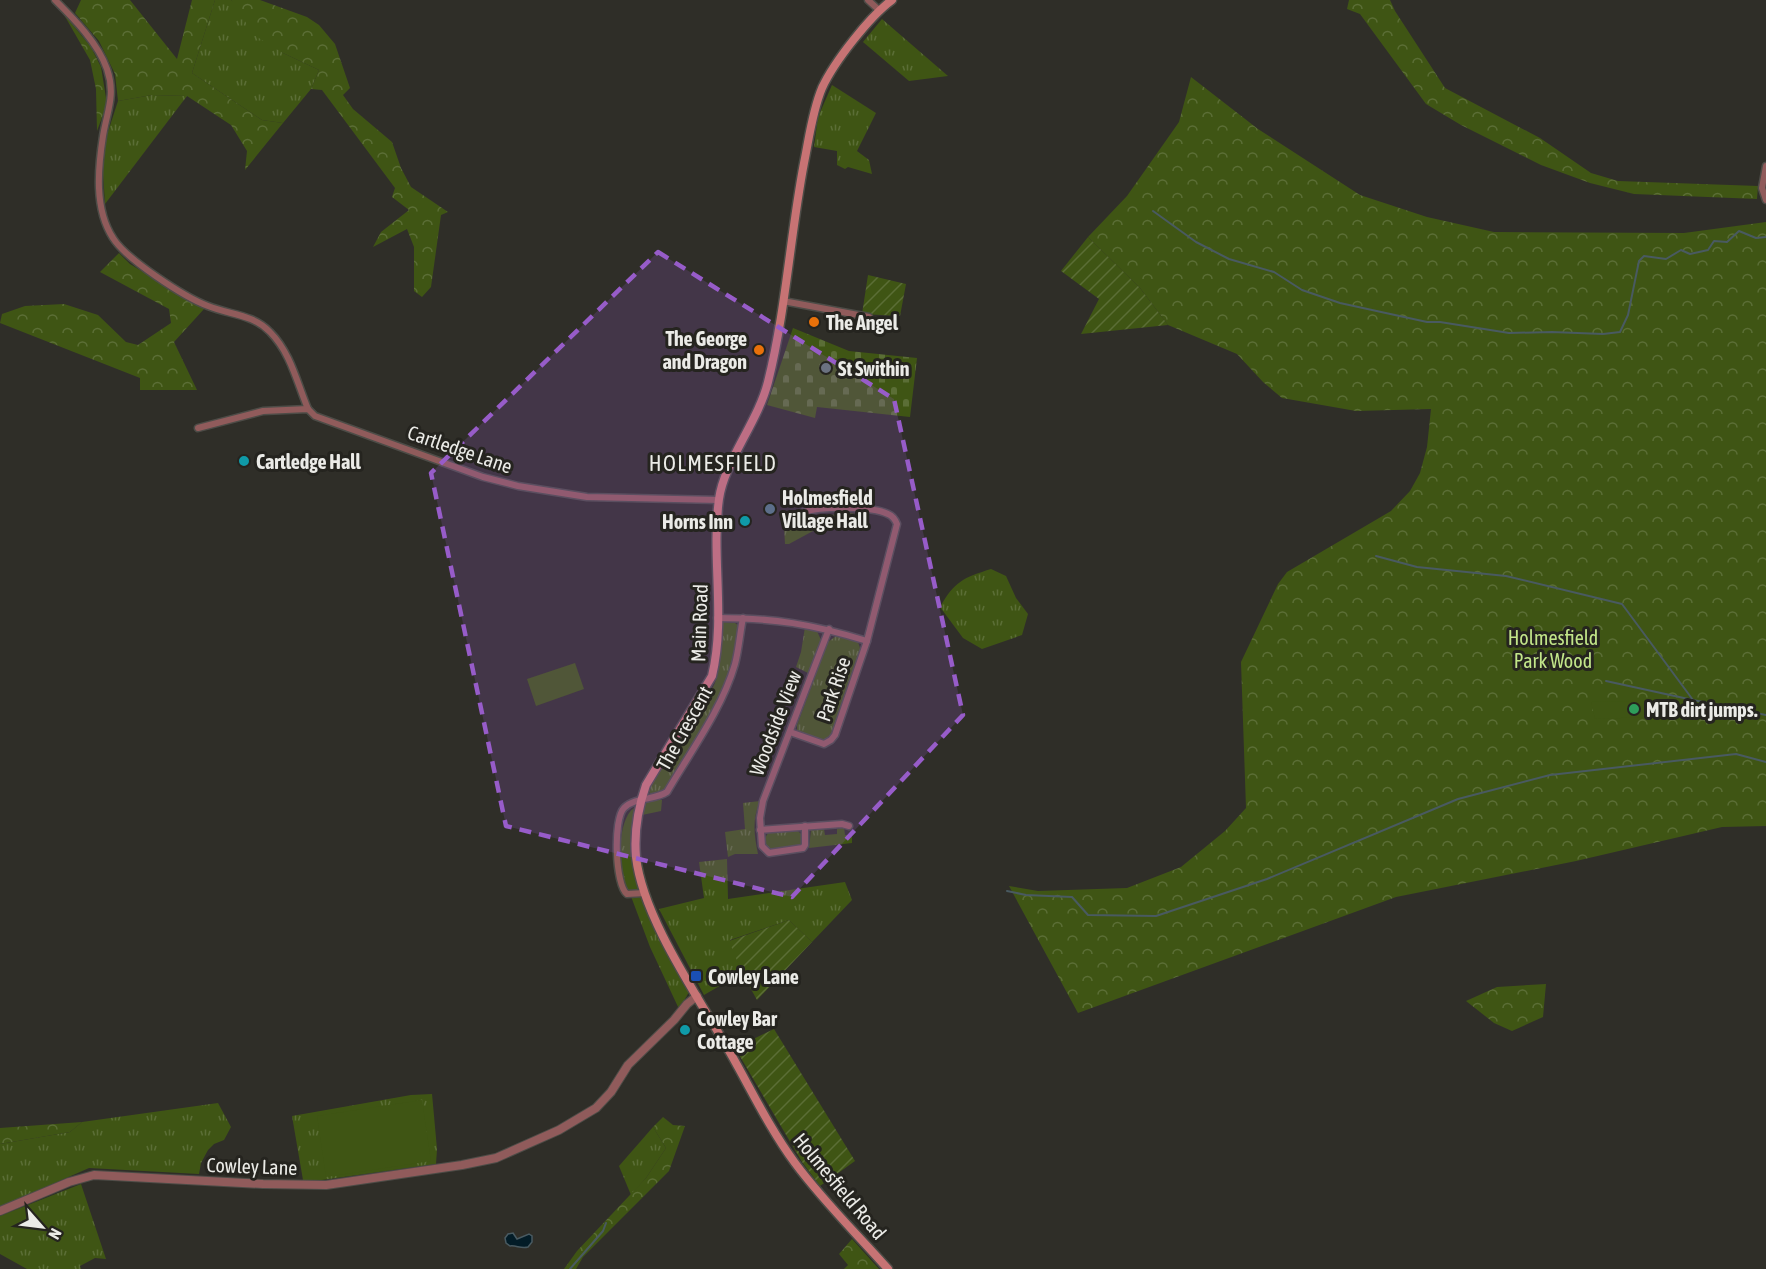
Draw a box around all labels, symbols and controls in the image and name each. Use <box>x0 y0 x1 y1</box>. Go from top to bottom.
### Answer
place label: The Angel <box>826 311 899 334</box>
marker: The Angel <box>807 315 821 329</box>
place label: The George and Dragon <box>662 327 747 373</box>
marker: The George and Dragon <box>752 343 766 357</box>
place label: St Swithin <box>838 357 909 380</box>
marker: St Swithin <box>819 361 833 375</box>
street label: Cartledge Lane <box>405 420 515 478</box>
place label: Cartledge Hall <box>256 450 362 473</box>
district label: HOLMESFIELD <box>649 450 777 476</box>
marker: Cartledge Hall <box>237 454 251 468</box>
place label: Holmesfield Village Hall <box>781 486 873 532</box>
marker: Holmesfield Village Hall <box>763 502 777 516</box>
place label: Horns Inn <box>662 510 733 533</box>
marker: Horns Inn <box>738 514 752 528</box>
street label: Main Road <box>686 584 712 662</box>
park label: Holmesfield Park Wood <box>1508 626 1598 672</box>
street label: Park Rise <box>811 654 855 724</box>
street label: Woodside View <box>744 667 806 779</box>
street label: The Crescent <box>651 682 717 774</box>
place label: MTB dirt jumps. <box>1646 698 1758 721</box>
marker: MTB dirt jumps. <box>1627 702 1641 716</box>
place label: Cowley Lane <box>708 965 799 988</box>
marker: Cowley Lane <box>689 969 703 983</box>
place label: Cowley Bar Cottage <box>697 1007 778 1053</box>
marker: Cowley Bar Cottage <box>678 1023 692 1037</box>
street label: Holmesfield Road <box>789 1128 891 1244</box>
street label: Cowley Lane <box>206 1153 298 1179</box>
north arrow <box>12 1197 72 1257</box>
text: N <box>45 1226 65 1242</box>

